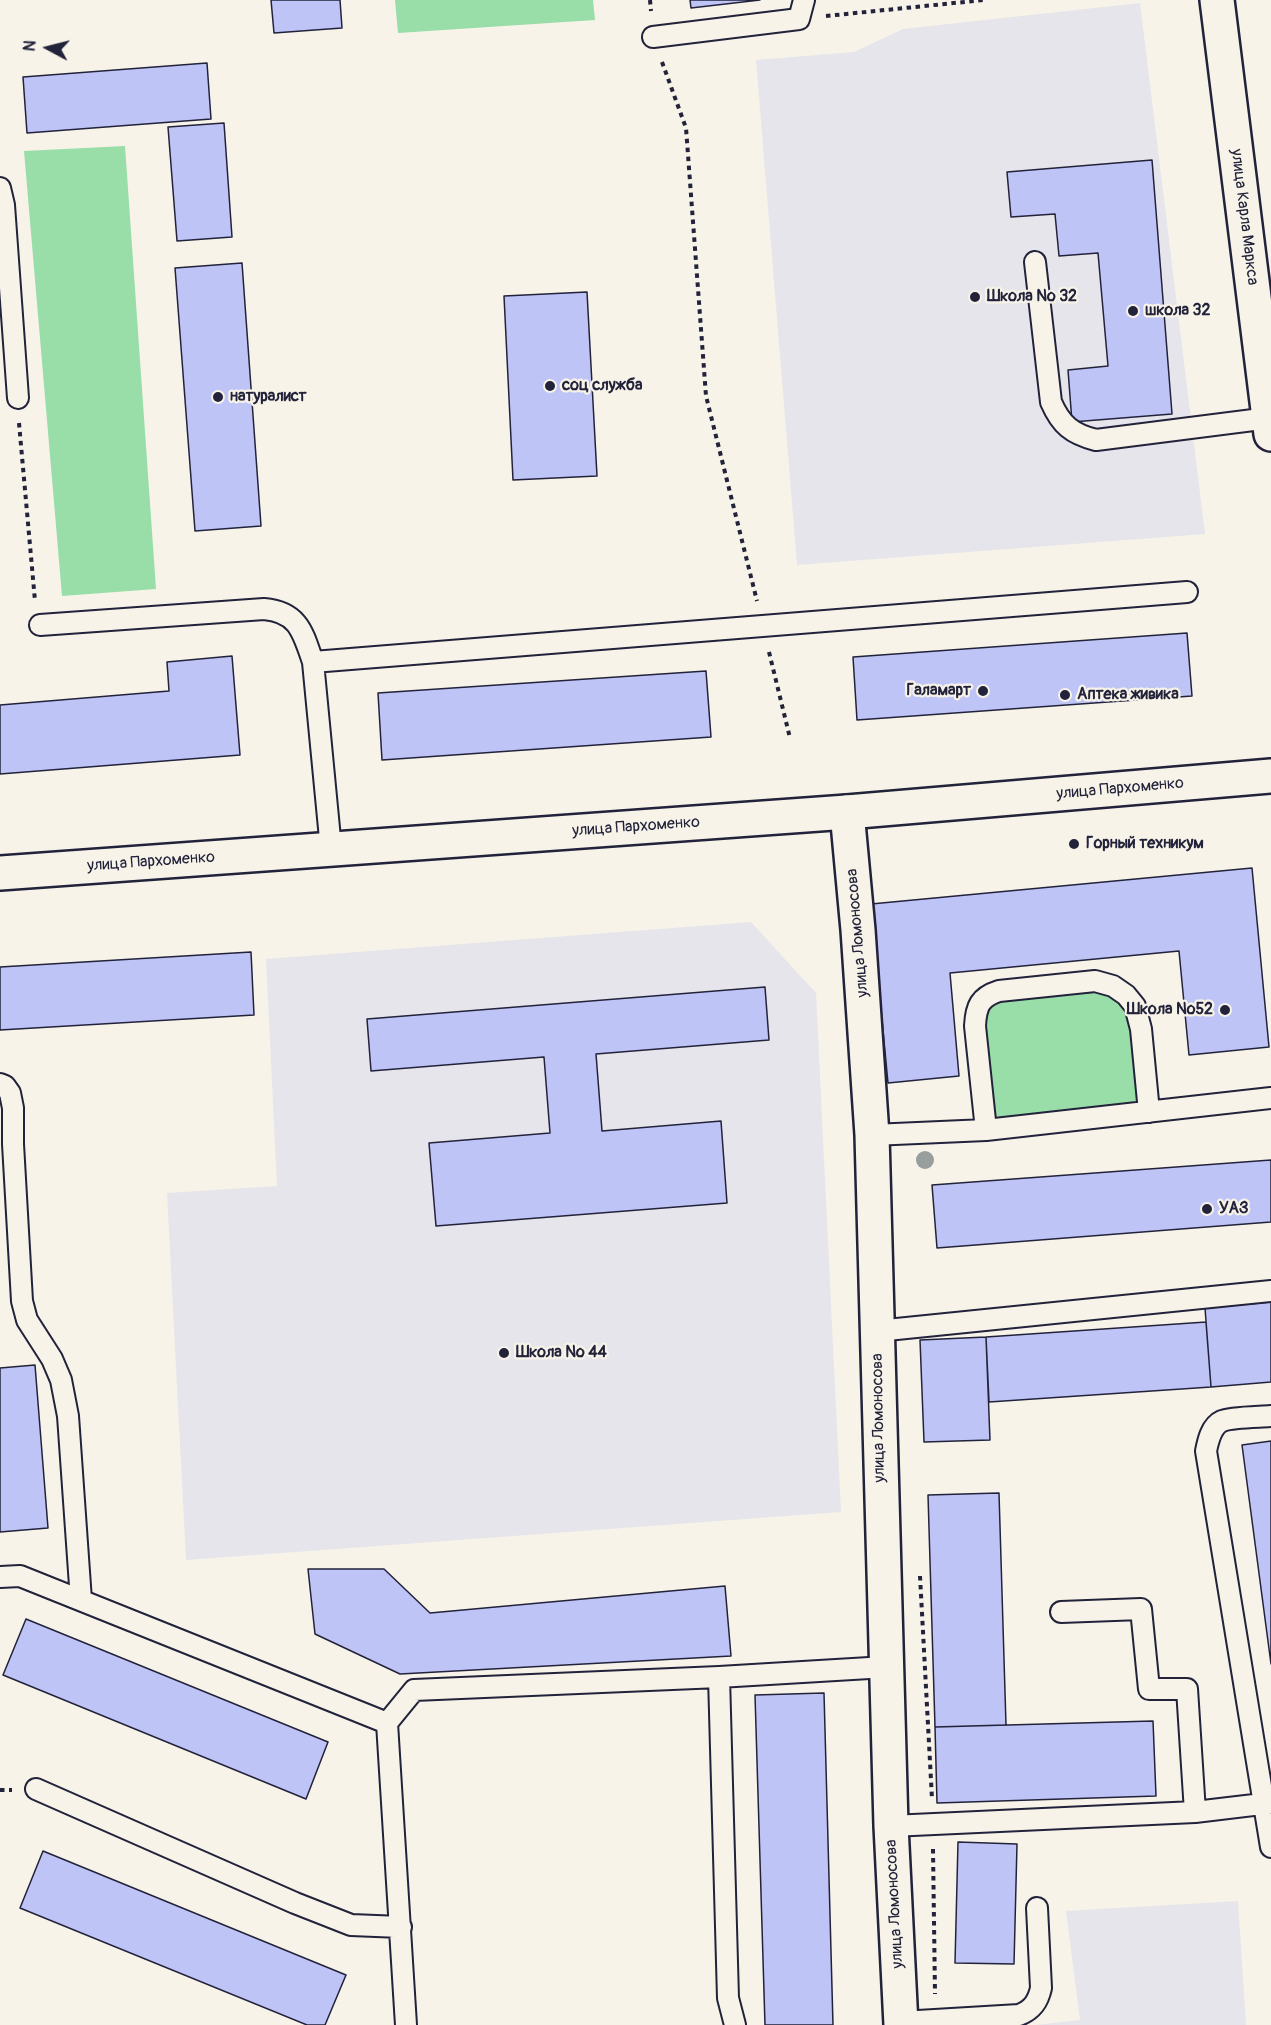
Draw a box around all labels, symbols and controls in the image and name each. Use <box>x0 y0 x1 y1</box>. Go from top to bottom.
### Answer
north arrow <box>18 18 78 78</box>
text: N <box>20 39 41 52</box>
street label: улица Карла Маркса <box>1226 148 1262 286</box>
place label: Школа № 32 <box>987 287 1077 307</box>
marker: Школа № 32 <box>968 290 982 304</box>
place label: школа 32 <box>1145 301 1210 321</box>
marker: школа 32 <box>1126 304 1140 318</box>
place label: соц служба <box>562 376 642 396</box>
marker: соц служба <box>543 379 557 393</box>
place label: натуралист <box>230 387 307 407</box>
marker: натуралист <box>211 390 225 404</box>
place label: Галамарт <box>906 681 971 701</box>
marker: Галамарт <box>976 684 990 698</box>
place label: Аптека живика <box>1077 685 1179 705</box>
marker: Аптека живика <box>1058 688 1072 702</box>
street label: улица Пархоменко <box>1056 774 1184 804</box>
street label: улица Пархоменко <box>572 813 700 841</box>
place label: Горный техникум <box>1086 834 1204 854</box>
marker: Горный техникум <box>1067 837 1081 851</box>
street label: улица Пархоменко <box>87 848 215 876</box>
street label: улица Ломоносова <box>843 868 873 998</box>
place label: Школа №52 <box>1127 1000 1213 1020</box>
marker: Школа №52 <box>1218 1003 1232 1017</box>
place label: УАЗ <box>1219 1199 1249 1219</box>
marker: УАЗ <box>1200 1202 1214 1216</box>
place label: Школа № 44 <box>516 1343 607 1363</box>
marker: Школа № 44 <box>497 1346 511 1360</box>
street label: улица Ломоносова <box>868 1353 890 1483</box>
street label: улица Ломоносова <box>882 1839 908 1969</box>

